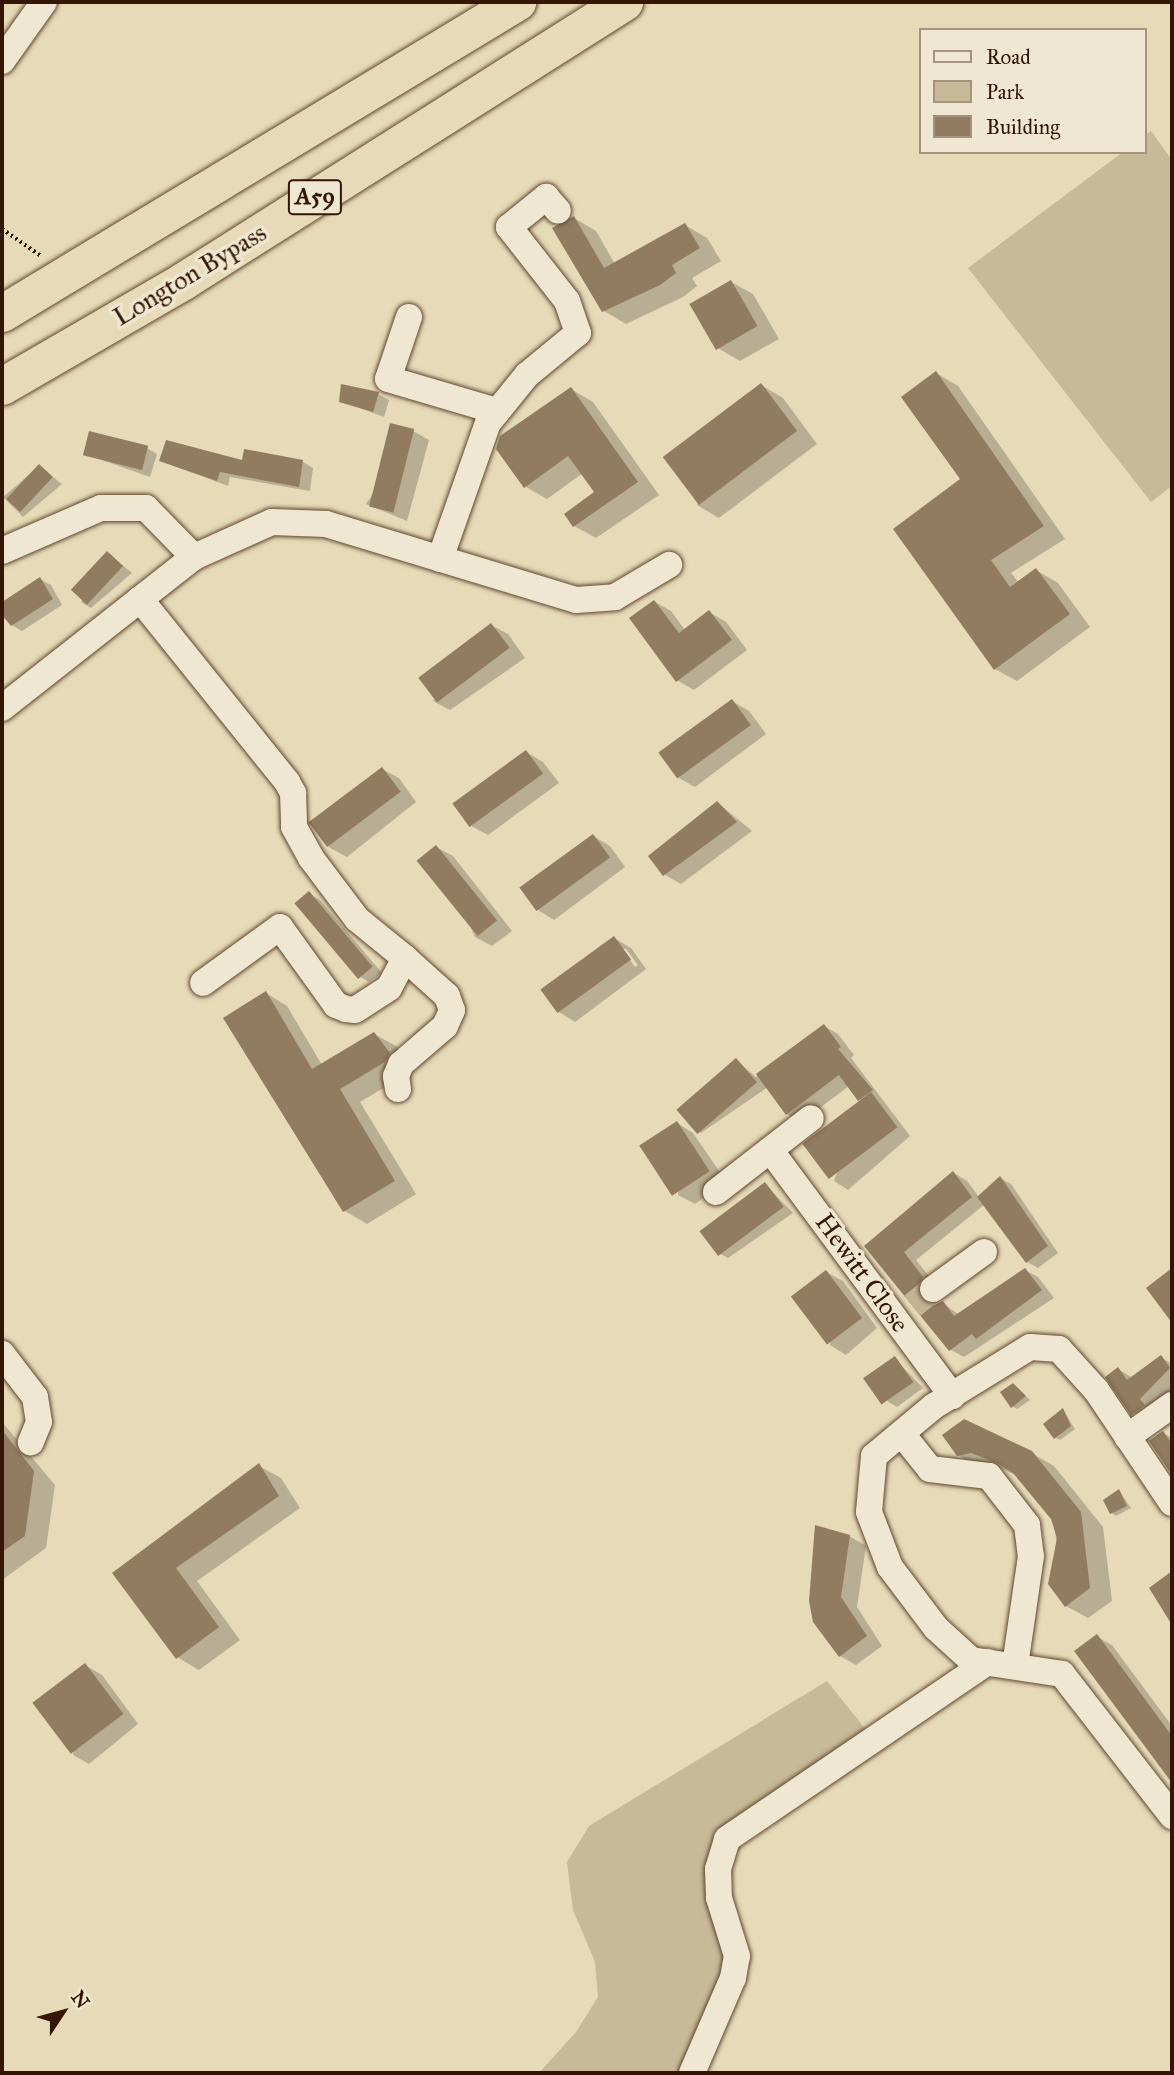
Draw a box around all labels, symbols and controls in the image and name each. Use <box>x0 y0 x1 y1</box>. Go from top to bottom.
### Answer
legend <box>918 28 1146 154</box>
text: Road <box>986 44 1031 70</box>
text: Park <box>986 79 1024 105</box>
text: Building <box>986 114 1060 140</box>
road number: A59 <box>287 176 343 218</box>
street label: Longton Bypass <box>108 217 272 333</box>
street label: Hewitt Close <box>808 1207 916 1339</box>
north arrow <box>28 1977 98 2047</box>
text: N <box>66 1986 94 2013</box>

